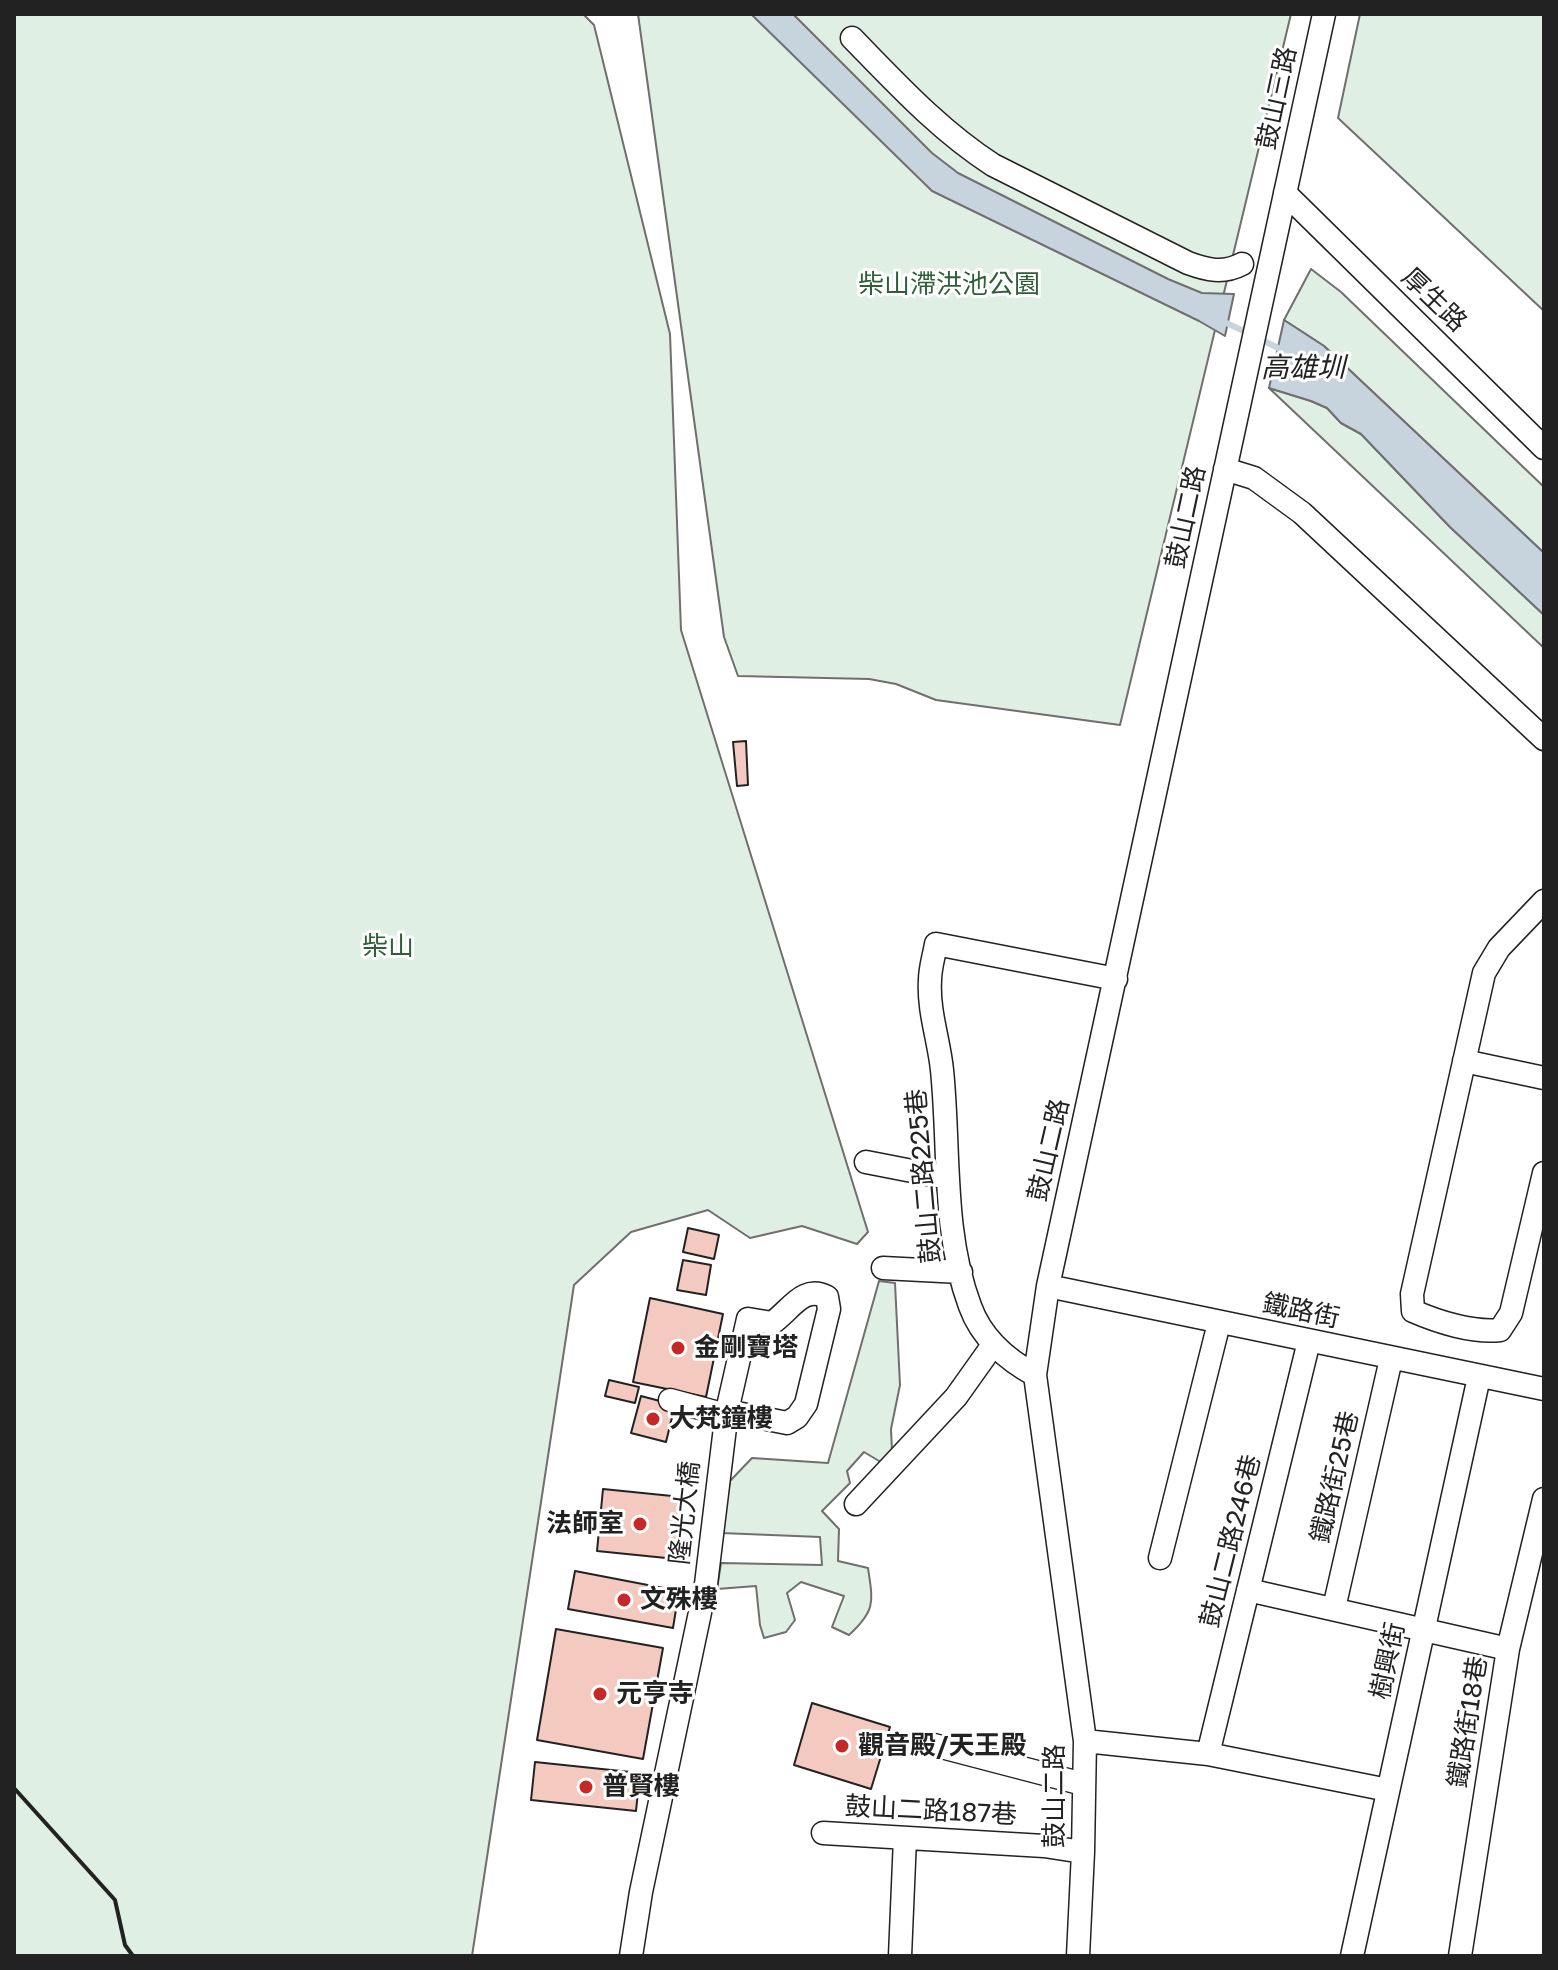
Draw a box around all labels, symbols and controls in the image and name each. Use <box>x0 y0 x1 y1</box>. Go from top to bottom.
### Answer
street label: 鼓山三路 <box>1251 44 1303 152</box>
street label: 厚生路 <box>1395 262 1473 338</box>
park label: 柴山滯洪池公園 <box>858 269 1040 301</box>
water label: 高雄圳 <box>1261 351 1345 385</box>
street label: 鼓山二路 <box>1160 463 1212 571</box>
park label: 柴山 <box>362 931 414 963</box>
street label: 鼓山二路225巷 <box>901 1087 947 1265</box>
street label: 鼓山二路 <box>1022 1096 1076 1204</box>
street label: 鐵路街 <box>1260 1288 1342 1334</box>
place label: 金剛寶塔 <box>694 1332 798 1364</box>
marker: 金剛寶塔 <box>669 1339 687 1357</box>
place label: 大梵鐘樓 <box>669 1403 773 1435</box>
street label: 鐵路街25巷 <box>1305 1408 1365 1546</box>
marker: 大梵鐘樓 <box>644 1410 662 1428</box>
street label: 鼓山二路246巷 <box>1194 1452 1268 1630</box>
street label: 隆光大橋 <box>664 1460 706 1566</box>
place label: 法師室 <box>546 1508 624 1540</box>
marker: 法師室 <box>631 1515 649 1533</box>
place label: 文殊樓 <box>640 1584 718 1616</box>
marker: 文殊樓 <box>615 1591 633 1609</box>
street label: 樹興街 <box>1365 1620 1411 1702</box>
street label: 鐵路街18巷 <box>1442 1654 1494 1790</box>
place label: 元亨寺 <box>616 1678 694 1710</box>
marker: 元亨寺 <box>591 1685 609 1703</box>
place label: 觀音殿/天王殿 <box>858 1730 1026 1762</box>
marker: 觀音殿/天王殿 <box>833 1737 851 1755</box>
street label: 鼓山二路 <box>1039 1744 1071 1848</box>
place label: 普賢樓 <box>602 1771 680 1803</box>
marker: 普賢樓 <box>577 1778 595 1796</box>
street label: 鼓山二路187巷 <box>844 1791 1018 1831</box>

